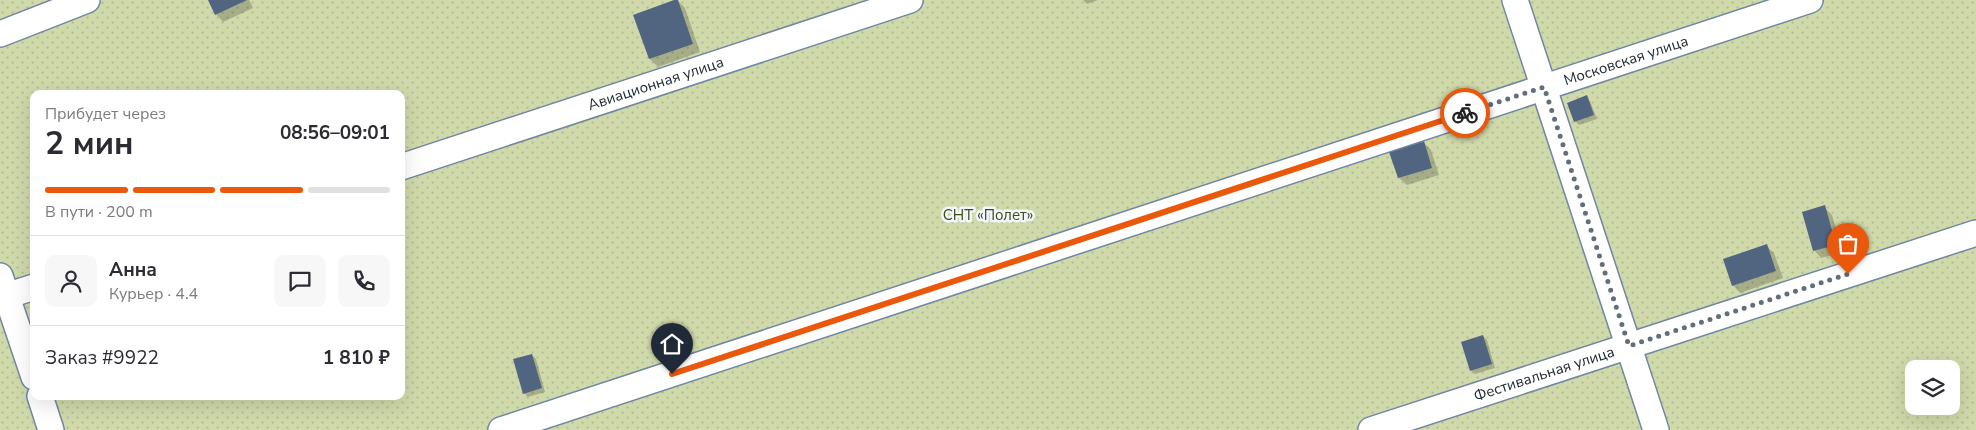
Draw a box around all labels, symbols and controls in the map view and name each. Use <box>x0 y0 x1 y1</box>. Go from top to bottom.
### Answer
street label: Московская улица <box>1561 31 1691 90</box>
street label: Авиационная улица <box>585 52 726 115</box>
courier <box>1440 88 1490 138</box>
icon: bike <box>1451 99 1479 127</box>
text: Прибудет через <box>45 103 166 125</box>
text: 08:56–09:01 <box>280 120 390 146</box>
text: 2 мин <box>45 122 134 165</box>
text: В пути · 200 m <box>45 201 153 223</box>
park label: СНТ «Полет» <box>943 205 1033 225</box>
pin <box>1827 223 1869 274</box>
icon: bag <box>1834 230 1862 258</box>
button: person <box>45 255 97 307</box>
button: chat <box>274 255 326 307</box>
button: phone <box>338 255 390 307</box>
text: Анна <box>109 257 157 283</box>
text: Курьер · 4.4 <box>109 283 198 305</box>
pin <box>651 323 693 374</box>
icon: home <box>658 330 686 358</box>
street label: Фестивальная улица <box>1471 341 1617 406</box>
text: Заказ #9922 <box>45 345 159 371</box>
text: 1 810 ₽ <box>323 345 390 371</box>
map controls <box>1905 360 1960 415</box>
button: layers <box>1905 360 1960 415</box>

